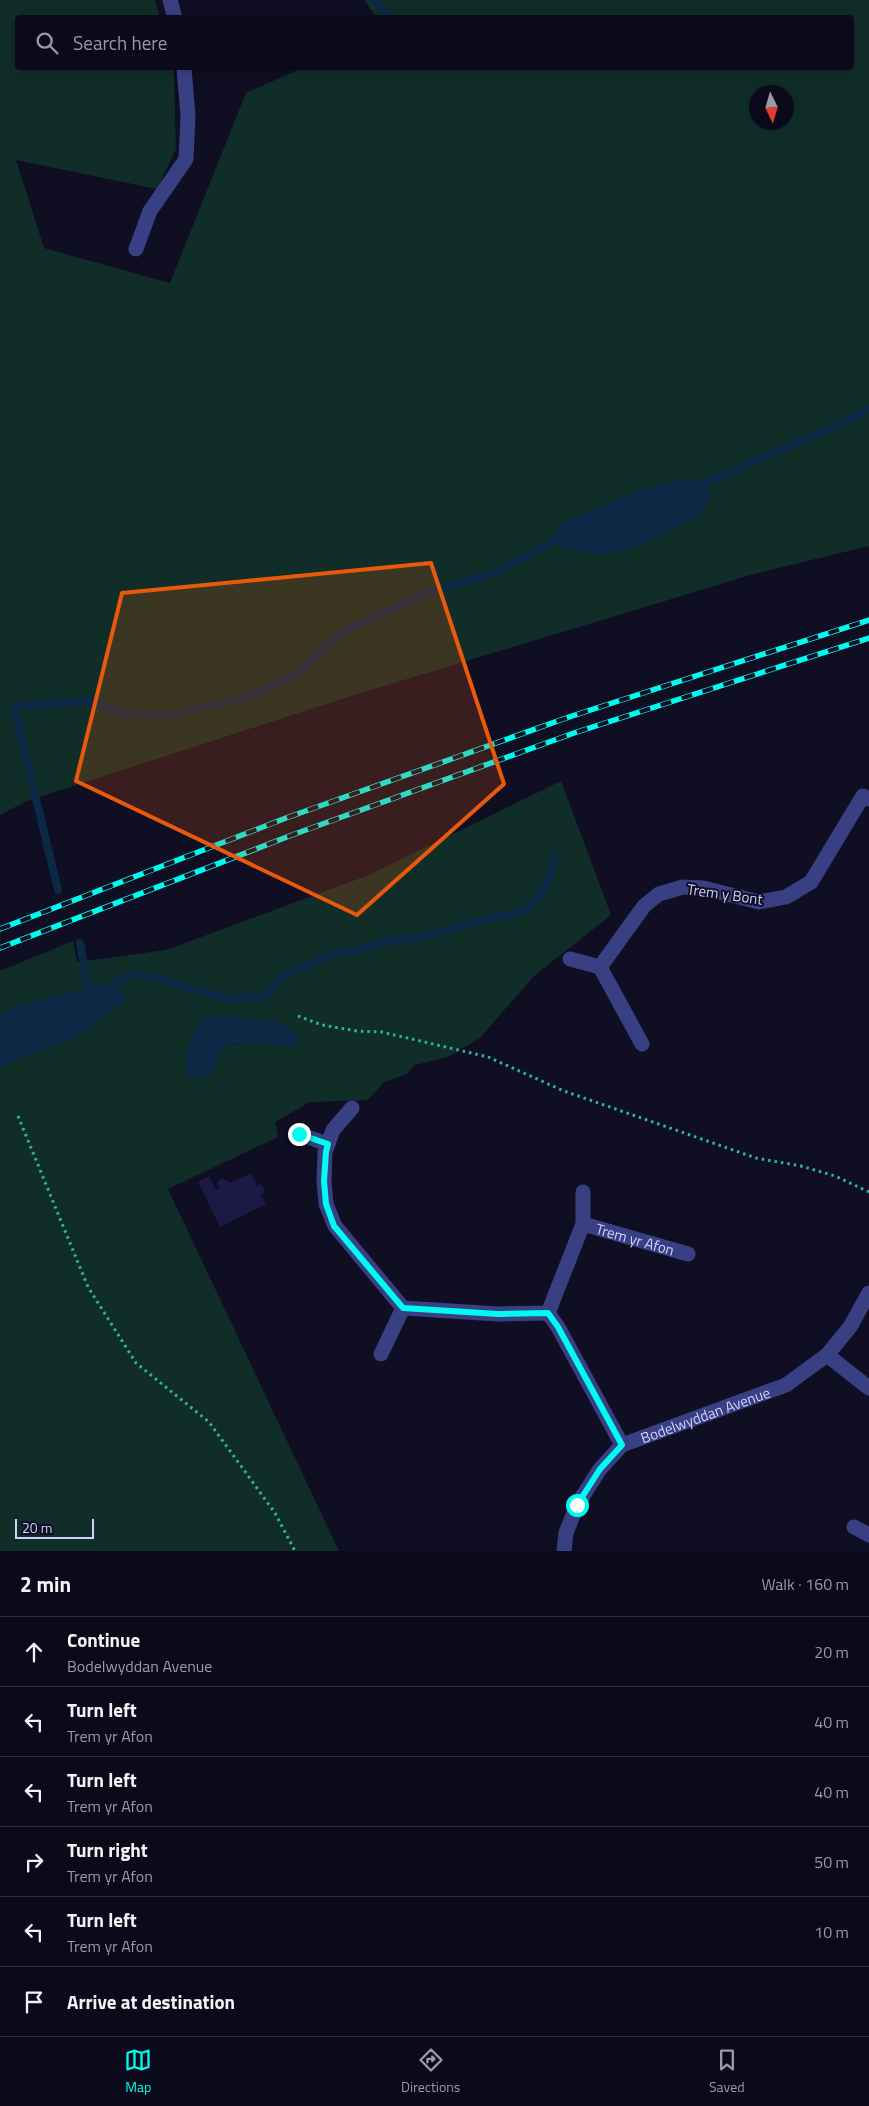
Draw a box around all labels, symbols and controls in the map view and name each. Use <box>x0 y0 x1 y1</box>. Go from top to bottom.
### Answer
search box <box>15 15 854 70</box>
text: Search here <box>73 28 167 57</box>
icon: search <box>33 29 61 57</box>
north arrow <box>749 85 794 130</box>
street label: Trem y Bont <box>686 877 765 911</box>
route end <box>288 1123 311 1146</box>
street label: Trem yr Afon <box>593 1217 677 1261</box>
street label: Bodelwyddan Avenue <box>637 1380 773 1449</box>
route start <box>566 1494 589 1517</box>
scale bar <box>15 1516 94 1539</box>
text: 20 m <box>22 1517 52 1538</box>
text: 2 min <box>20 1568 71 1600</box>
text: Walk · 160 m <box>761 1572 849 1596</box>
text: Continue <box>67 1625 140 1654</box>
icon: ahead <box>20 1638 48 1666</box>
text: 20 m <box>814 1640 849 1664</box>
text: Bodelwyddan Avenue <box>67 1654 212 1678</box>
text: Turn left <box>67 1695 137 1724</box>
icon: left <box>20 1708 48 1736</box>
text: 40 m <box>814 1710 849 1734</box>
text: Trem yr Afon <box>67 1724 153 1748</box>
text: Turn left <box>67 1765 137 1794</box>
icon: left <box>20 1778 48 1806</box>
text: 40 m <box>814 1780 849 1804</box>
text: Trem yr Afon <box>67 1794 153 1818</box>
text: Turn right <box>67 1835 148 1864</box>
icon: right <box>20 1848 48 1876</box>
text: 50 m <box>814 1850 849 1874</box>
text: Trem yr Afon <box>67 1864 153 1888</box>
text: Turn left <box>67 1905 137 1934</box>
icon: left <box>20 1918 48 1946</box>
text: 10 m <box>814 1920 849 1944</box>
text: Trem yr Afon <box>67 1934 153 1958</box>
text: Arrive at destination <box>67 1987 235 2016</box>
icon: arrive <box>20 1988 48 2016</box>
tab: Map <box>124 2046 152 2097</box>
tab: Directions <box>401 2046 460 2097</box>
tab: Saved <box>709 2046 745 2097</box>

